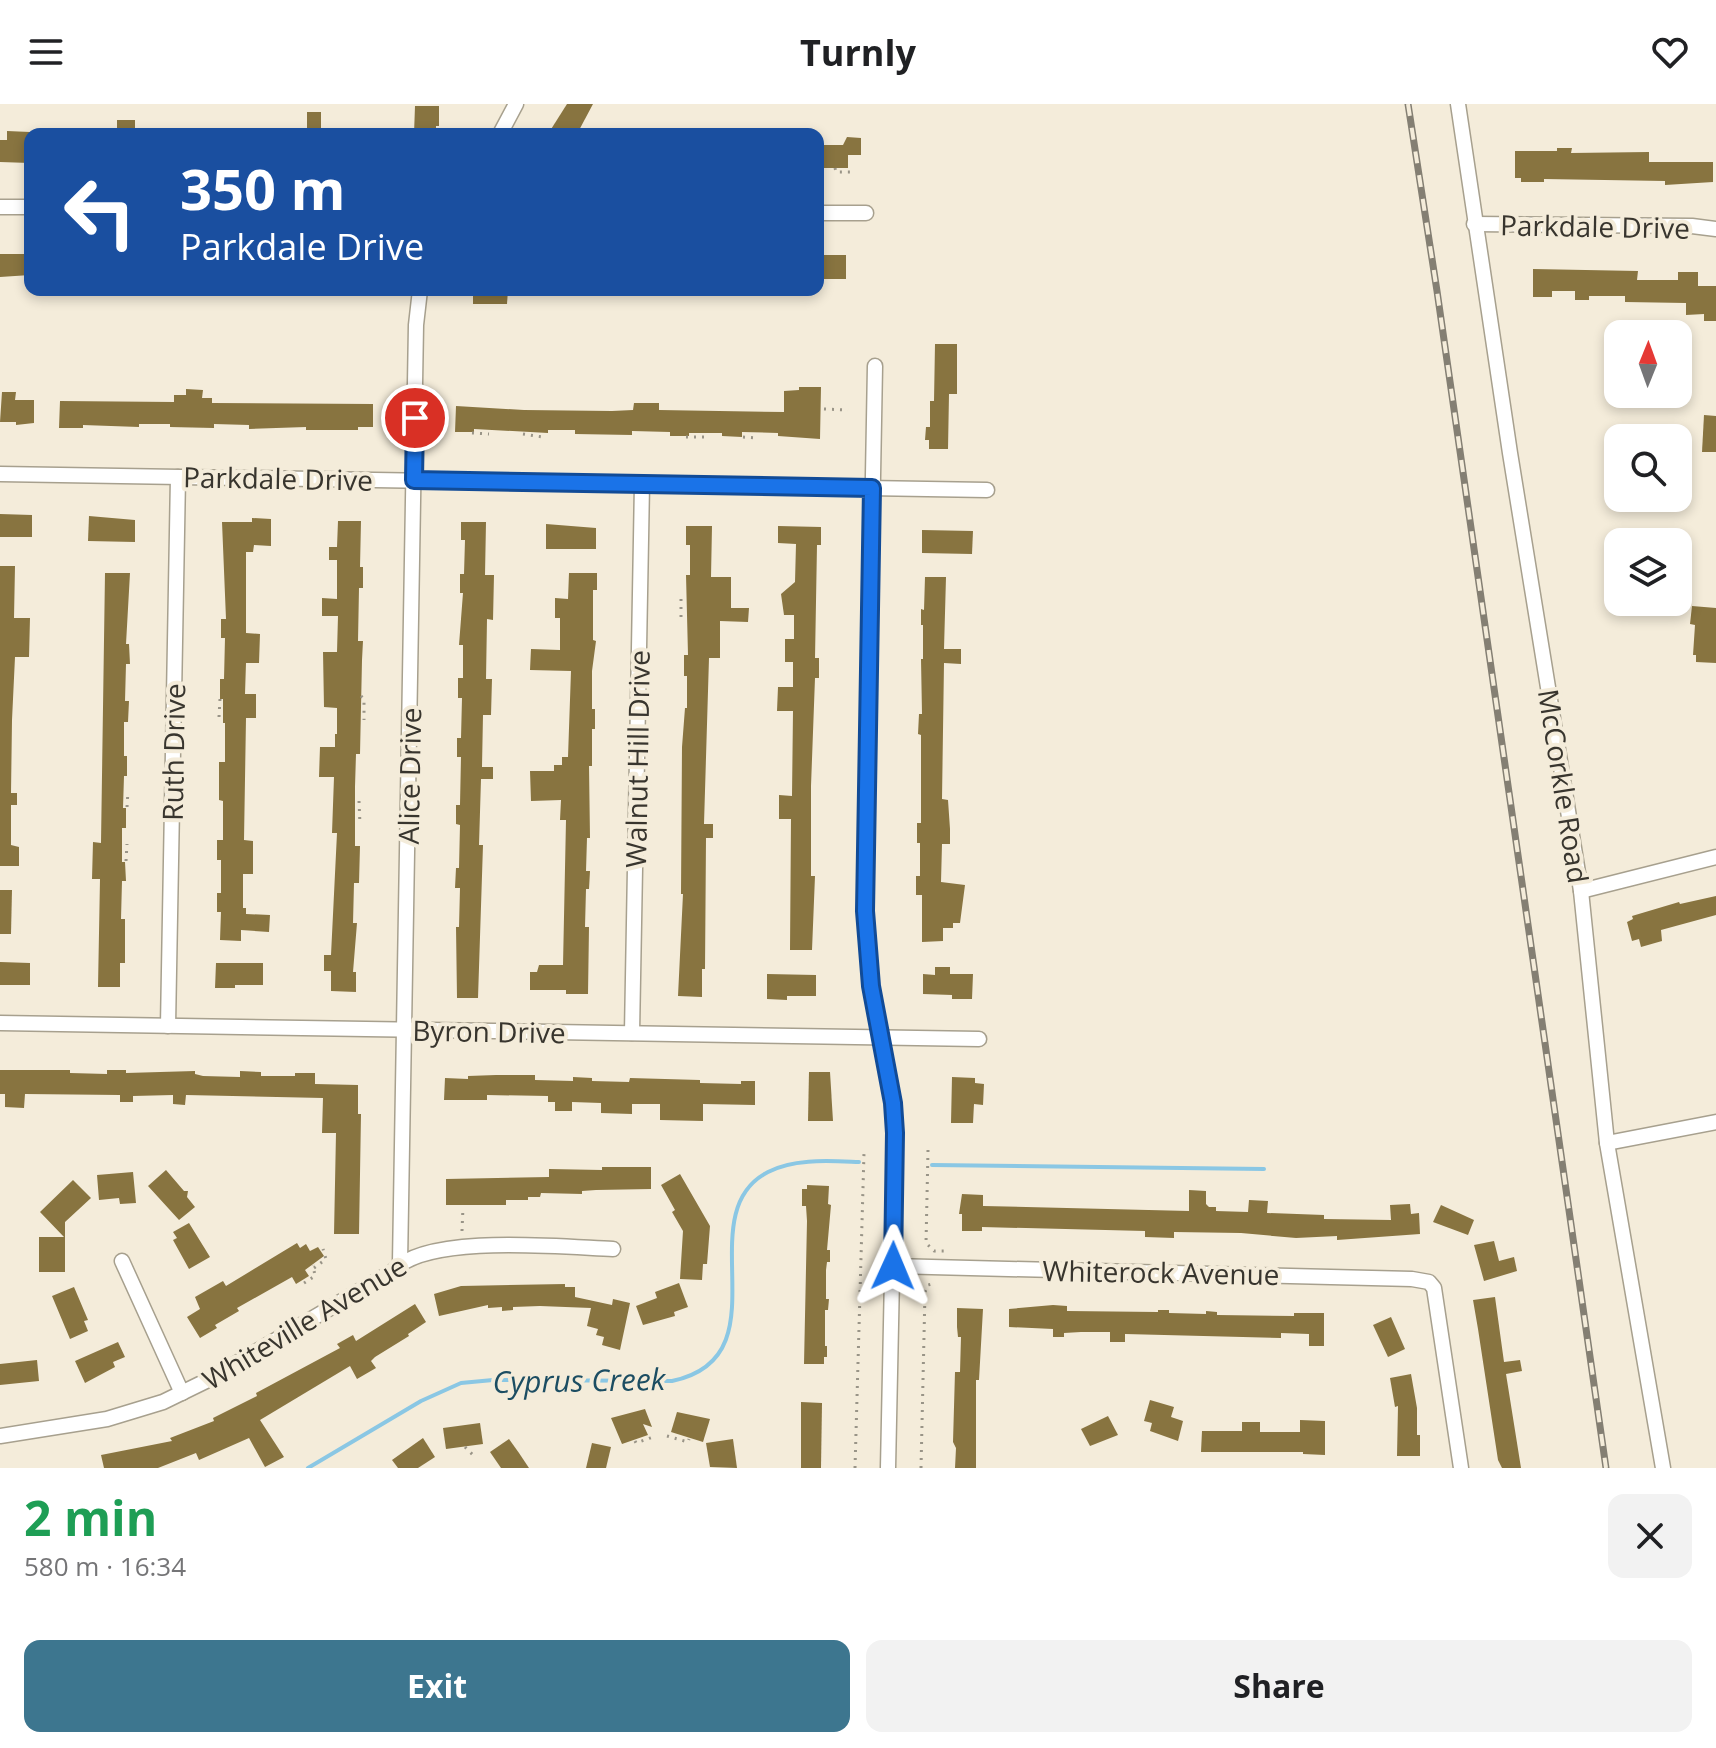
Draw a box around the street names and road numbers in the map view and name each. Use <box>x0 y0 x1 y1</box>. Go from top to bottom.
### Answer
street label: Parkdale Drive <box>1500 205 1690 247</box>
street label: Parkdale Drive <box>183 457 373 499</box>
street label: Walnut Hill Drive <box>616 650 658 868</box>
street label: Ruth Drive <box>153 683 193 821</box>
street label: McCorkle Road <box>1530 686 1598 886</box>
street label: Alice Drive <box>389 707 429 845</box>
street label: Byron Drive <box>412 1011 566 1051</box>
street label: Whiteville Avenue <box>195 1246 413 1398</box>
street label: Whiterock Avenue <box>1042 1251 1280 1293</box>

